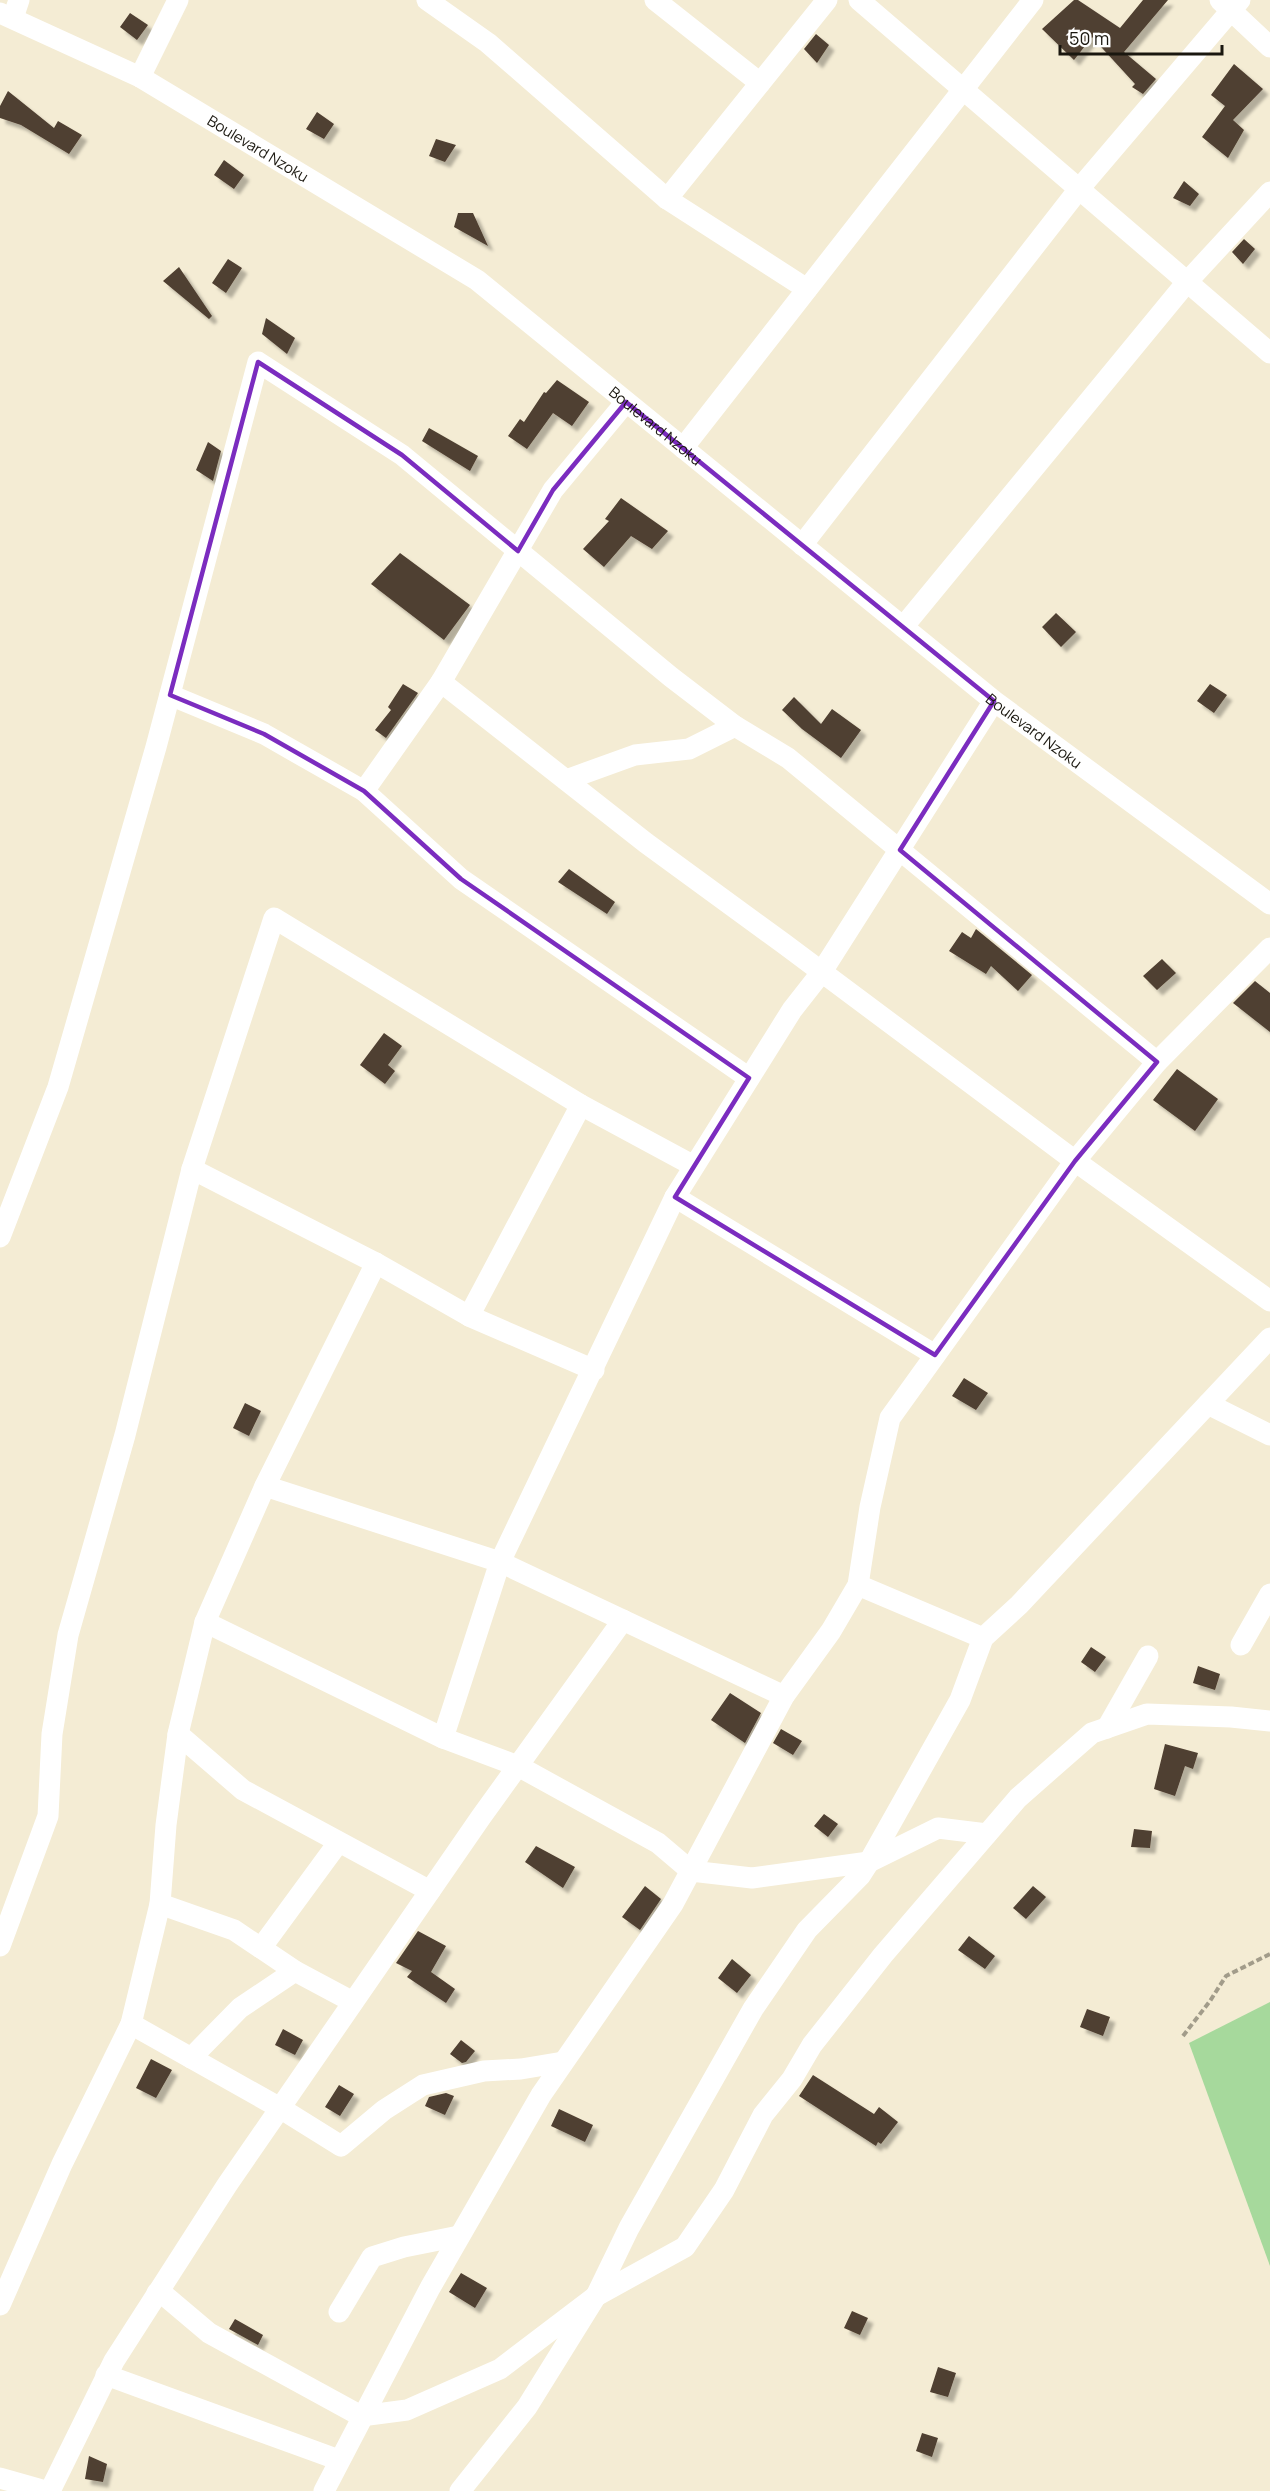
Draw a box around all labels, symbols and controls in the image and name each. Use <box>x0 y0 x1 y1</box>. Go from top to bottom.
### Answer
scale bar <box>1060 18 1222 56</box>
text: 50 m <box>1069 26 1109 50</box>
street label: Boulevard Nzoku <box>204 110 313 187</box>
street label: Boulevard Nzoku <box>605 381 707 470</box>
street label: Boulevard Nzoku <box>982 688 1087 773</box>

